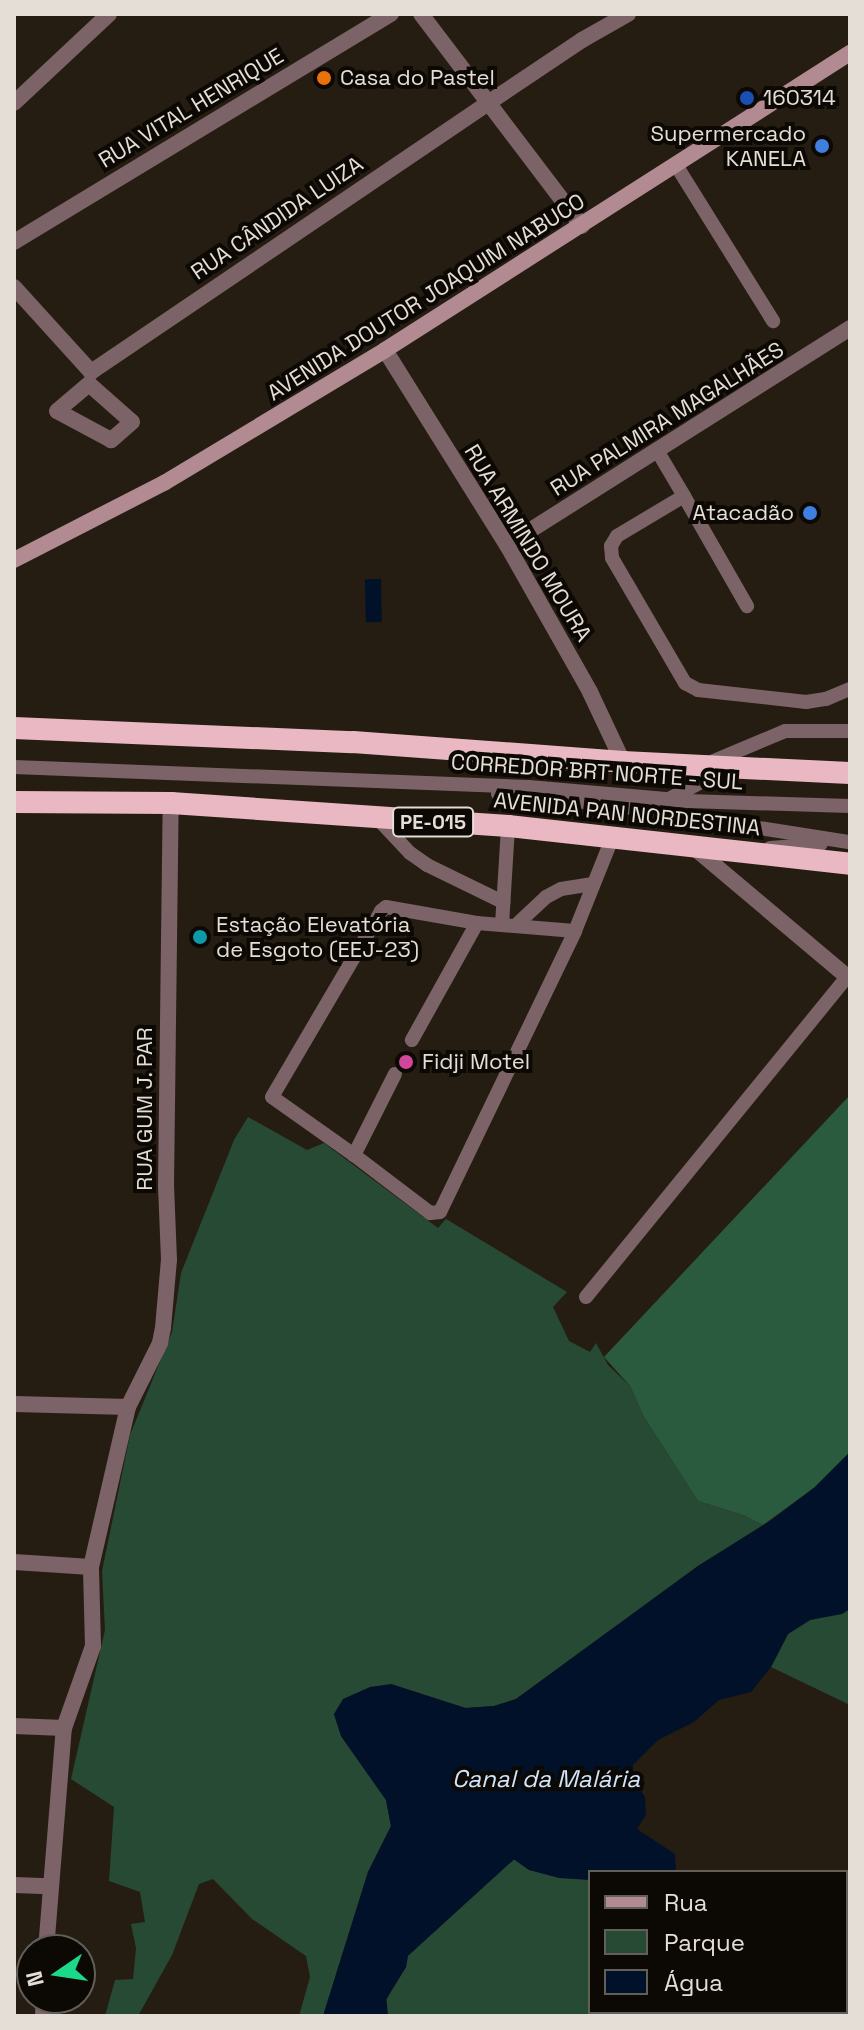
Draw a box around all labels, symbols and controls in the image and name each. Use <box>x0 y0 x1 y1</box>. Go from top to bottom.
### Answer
street label: RUA VITAL HENRIQUE <box>93 42 289 174</box>
place label: Casa do Pastel <box>340 65 495 91</box>
marker: Casa do Pastel <box>315 69 333 87</box>
place label: 160314 <box>763 85 836 111</box>
marker: 160314 <box>738 89 756 107</box>
place label: Supermercado KANELA <box>650 120 806 172</box>
marker: Supermercado KANELA <box>813 137 831 155</box>
street label: RUA CÂNDIDA LUIZA <box>186 150 368 286</box>
street label: AVENIDA DOUTOR JOAQUIM NABUCO <box>262 188 590 406</box>
street label: RUA PALMIRA MAGALHÃES <box>545 336 789 502</box>
street label: RUA ARMINDO MOURA <box>459 440 597 646</box>
place label: Atacadão <box>693 500 794 526</box>
marker: Atacadão <box>801 504 819 522</box>
street label: CORREDOR BRT NORTE - SUL <box>449 749 745 795</box>
street label: AVENIDA PAN NORDESTINA <box>492 787 762 841</box>
road number: PE-015 <box>391 806 475 838</box>
place label: Estação Elevatória de Esgoto (EEJ-23) <box>216 911 419 962</box>
marker: Estação Elevatória de Esgoto (EEJ-23) <box>191 928 209 946</box>
street label: RUA GUM J. PAR <box>132 1027 158 1191</box>
place label: Fidji Motel <box>422 1049 530 1075</box>
marker: Fidji Motel <box>397 1053 415 1071</box>
water label: Canal da Malária <box>452 1765 640 1793</box>
legend <box>588 1870 848 2014</box>
text: Rua <box>664 1887 708 1918</box>
text: Parque <box>664 1927 745 1958</box>
north arrow <box>16 1934 96 2014</box>
text: Água <box>664 1967 723 1998</box>
text: N <box>19 1969 50 1989</box>

